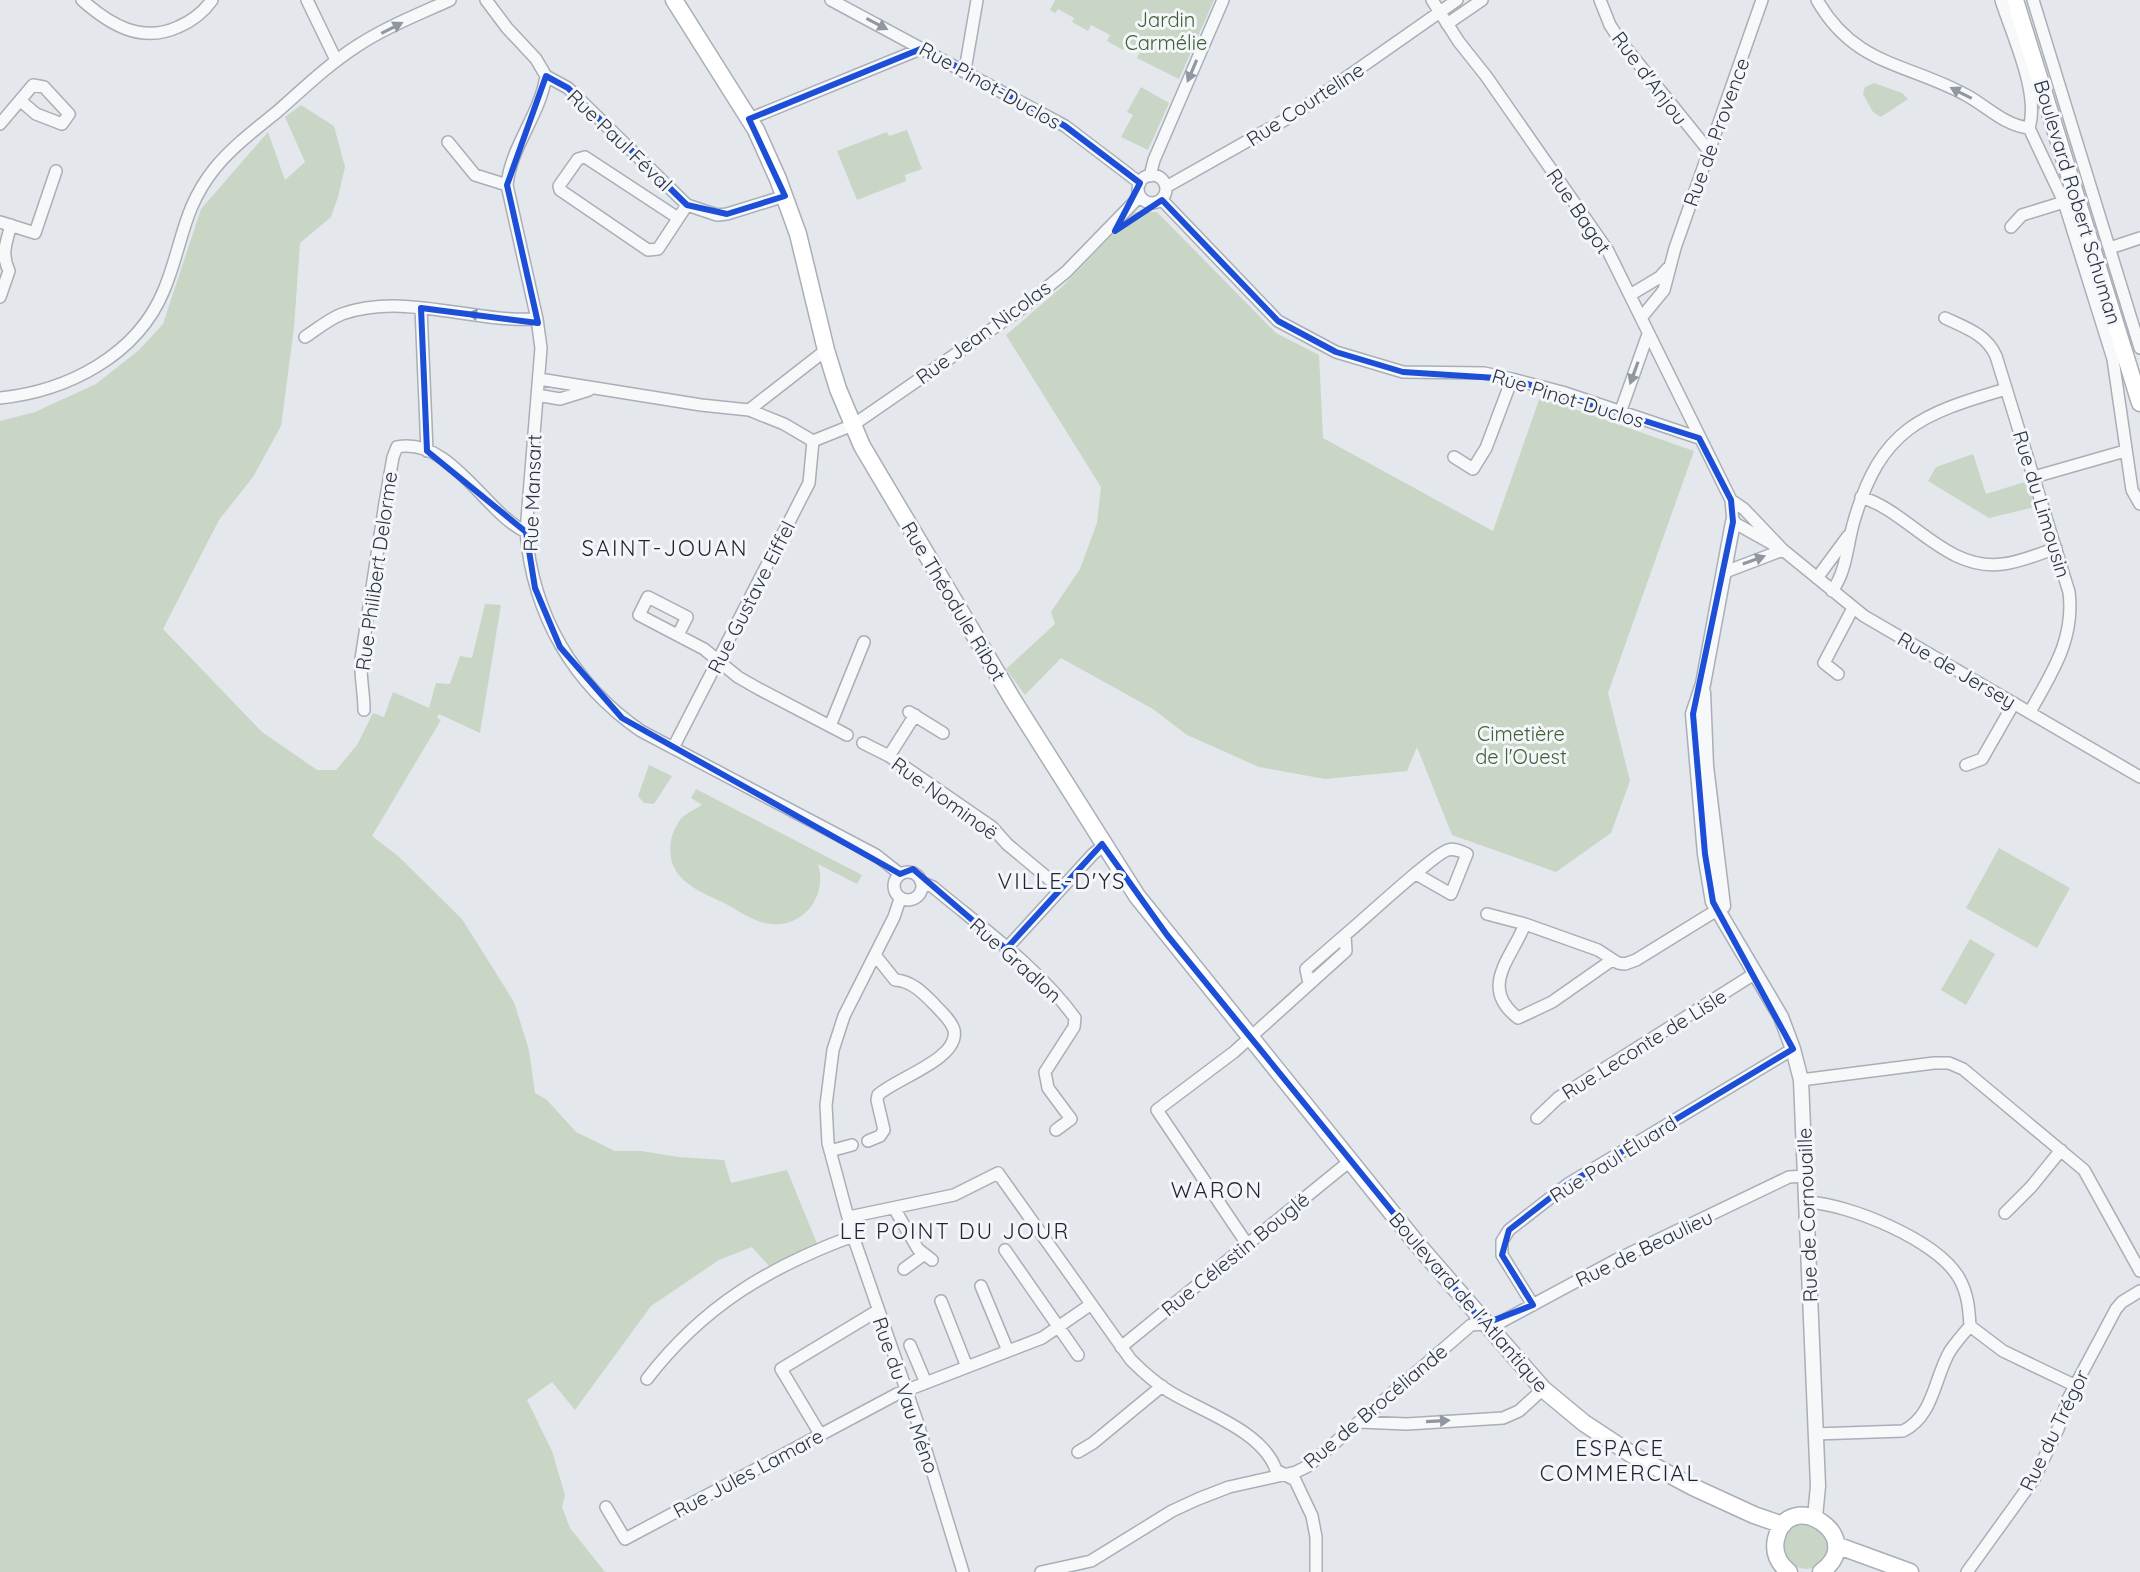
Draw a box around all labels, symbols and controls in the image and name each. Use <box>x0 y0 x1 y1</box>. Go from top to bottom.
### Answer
park label: Jardin Carmélie <box>1125 7 1207 55</box>
one-way arrow <box>866 17 889 30</box>
one-way arrow <box>380 21 403 34</box>
street label: Rue d'Anjou <box>1607 26 1693 130</box>
street label: Rue Pinot-Duclos <box>915 36 1065 134</box>
street label: Rue de Provence <box>1678 54 1754 210</box>
street label: Rue Courteline <box>1241 57 1369 151</box>
one-way arrow <box>1185 60 1198 84</box>
street label: Boulevard Robert Schuman <box>2029 77 2127 327</box>
street label: Rue Paul Féval <box>562 84 678 196</box>
one-way arrow <box>1949 86 1972 100</box>
street label: Rue Bagot <box>1541 164 1617 259</box>
street label: Rue Jean Nicolas <box>911 275 1055 389</box>
one-way arrow <box>466 309 491 322</box>
one-way arrow <box>1627 361 1640 385</box>
street label: Rue Pinot-Duclos <box>1489 363 1647 433</box>
street label: Rue du Limousin <box>2008 427 2076 581</box>
street label: Rue Mansart <box>517 434 547 552</box>
street label: Rue Philibert Delorme <box>350 470 402 672</box>
street label: Rue Gustave Eiffel <box>702 517 800 677</box>
street label: Rue Théodule Ribot <box>896 517 1012 686</box>
district label: SAINT-JOUAN <box>581 534 749 562</box>
one-way arrow <box>1742 553 1766 566</box>
street label: Rue de Jersey <box>1893 626 2021 714</box>
park label: Cimetière de l'Ouest <box>1475 721 1567 769</box>
street label: Rue Nominoë <box>887 751 1003 845</box>
district label: VILLE-D'YS <box>998 867 1126 895</box>
street label: Rue Gradlon <box>965 912 1067 1008</box>
street label: Rue Leconte de Lisle <box>1557 983 1731 1105</box>
street label: Rue Paul Éluard <box>1545 1110 1681 1208</box>
street label: Rue de Cornouaille <box>1791 1127 1823 1303</box>
district label: WARON <box>1171 1176 1263 1204</box>
street label: Rue Célestin Bouglé <box>1156 1187 1314 1321</box>
street label: Rue de Beaulieu <box>1571 1204 1717 1292</box>
street label: Boulevard de l'Atlantique <box>1384 1207 1554 1397</box>
district label: LE POINT DU JOUR <box>840 1217 1070 1245</box>
street label: Rue du Vau Méno <box>867 1313 945 1477</box>
street label: Rue de Brocéliande <box>1298 1338 1452 1474</box>
street label: Rue du Trégor <box>2014 1365 2094 1495</box>
one-way arrow <box>1426 1414 1451 1427</box>
street label: Rue Jules Lamare <box>669 1423 827 1523</box>
district label: ESPACE COMMERCIAL <box>1540 1434 1700 1487</box>

